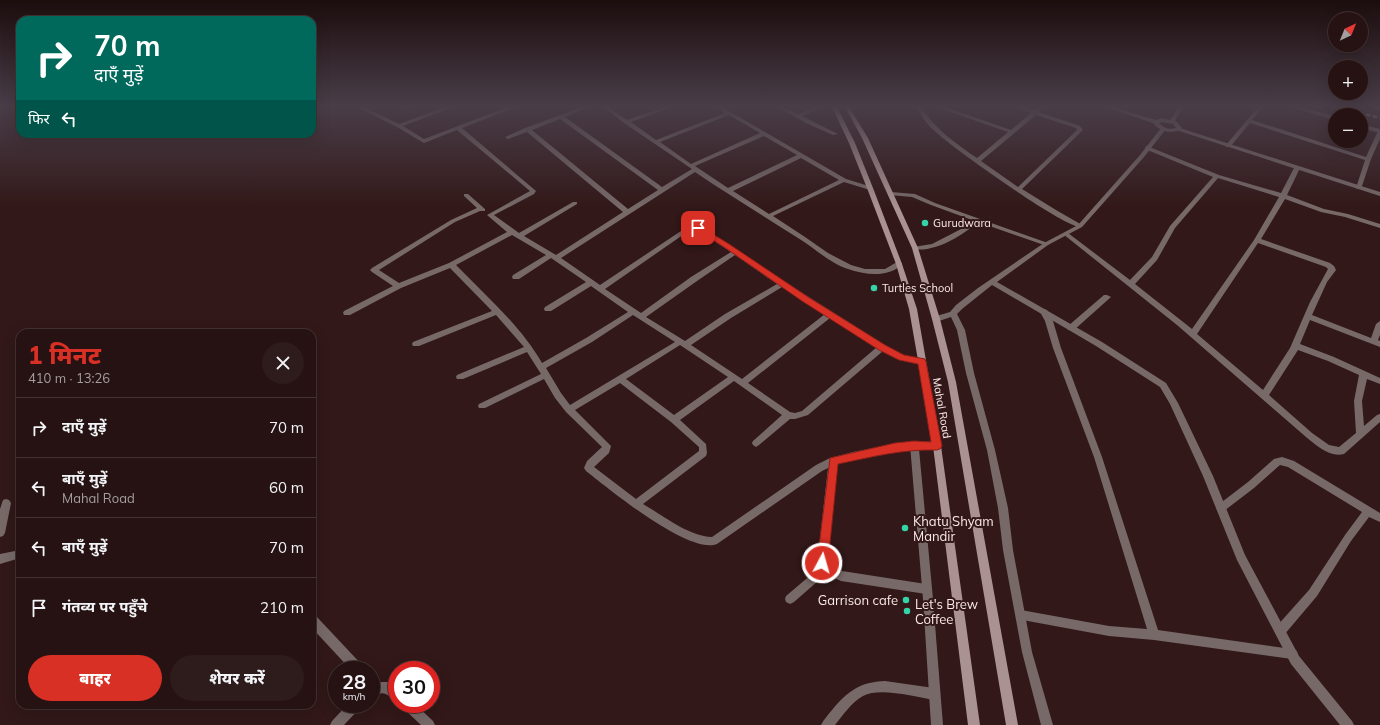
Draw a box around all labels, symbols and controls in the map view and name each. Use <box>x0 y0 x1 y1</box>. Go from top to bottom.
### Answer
north arrow <box>1328 12 1368 52</box>
map controls <box>1328 12 1368 148</box>
text: 70 m <box>94 28 160 63</box>
icon: right <box>28 32 80 84</box>
button: + <box>1328 60 1368 100</box>
text: दाएँ मुड़ें <box>94 63 143 86</box>
icon: left <box>58 108 80 130</box>
button: − <box>1328 108 1368 148</box>
text: फिर <box>28 109 50 128</box>
pin <box>681 211 715 245</box>
place label: Gurudwara <box>933 216 991 230</box>
icon: arrive <box>687 217 709 239</box>
marker: Gurudwara <box>920 218 930 228</box>
place label: Turtles School <box>882 281 953 295</box>
marker: Turtles School <box>869 283 879 293</box>
text: 1 मिनट <box>28 340 101 370</box>
button: close <box>262 342 304 384</box>
text: 410 m · 13:26 <box>28 370 110 386</box>
street label: Mahal Road <box>930 376 954 440</box>
icon: right <box>28 417 50 439</box>
text: दाएँ मुड़ें <box>62 417 106 436</box>
text: 70 m <box>269 418 304 437</box>
text: बाएँ मुड़ें <box>62 469 107 488</box>
icon: left <box>28 477 50 499</box>
text: 60 m <box>269 478 304 497</box>
text: Mahal Road <box>62 490 135 506</box>
place label: Khatu Shyam Mandir <box>913 513 994 544</box>
marker: Khatu Shyam Mandir <box>900 523 910 533</box>
icon: left <box>28 537 50 559</box>
text: बाएँ मुड़ें <box>62 537 107 556</box>
text: 70 m <box>269 538 304 557</box>
position arrow <box>801 542 843 584</box>
place label: Garrison cafe <box>818 592 898 608</box>
marker: Garrison cafe <box>901 595 911 605</box>
place label: Let's Brew Coffee <box>915 596 978 627</box>
icon: arrive <box>28 597 50 619</box>
text: गंतव्य पर पहुँचे <box>62 597 147 616</box>
text: 210 m <box>260 598 304 617</box>
marker: Let's Brew Coffee <box>902 606 912 616</box>
button: बाहर <box>28 655 162 701</box>
button: शेयर करें <box>170 655 304 701</box>
speed limit sign: 30 <box>388 661 440 713</box>
text: 28 <box>342 669 366 694</box>
text: km/h <box>343 690 365 703</box>

